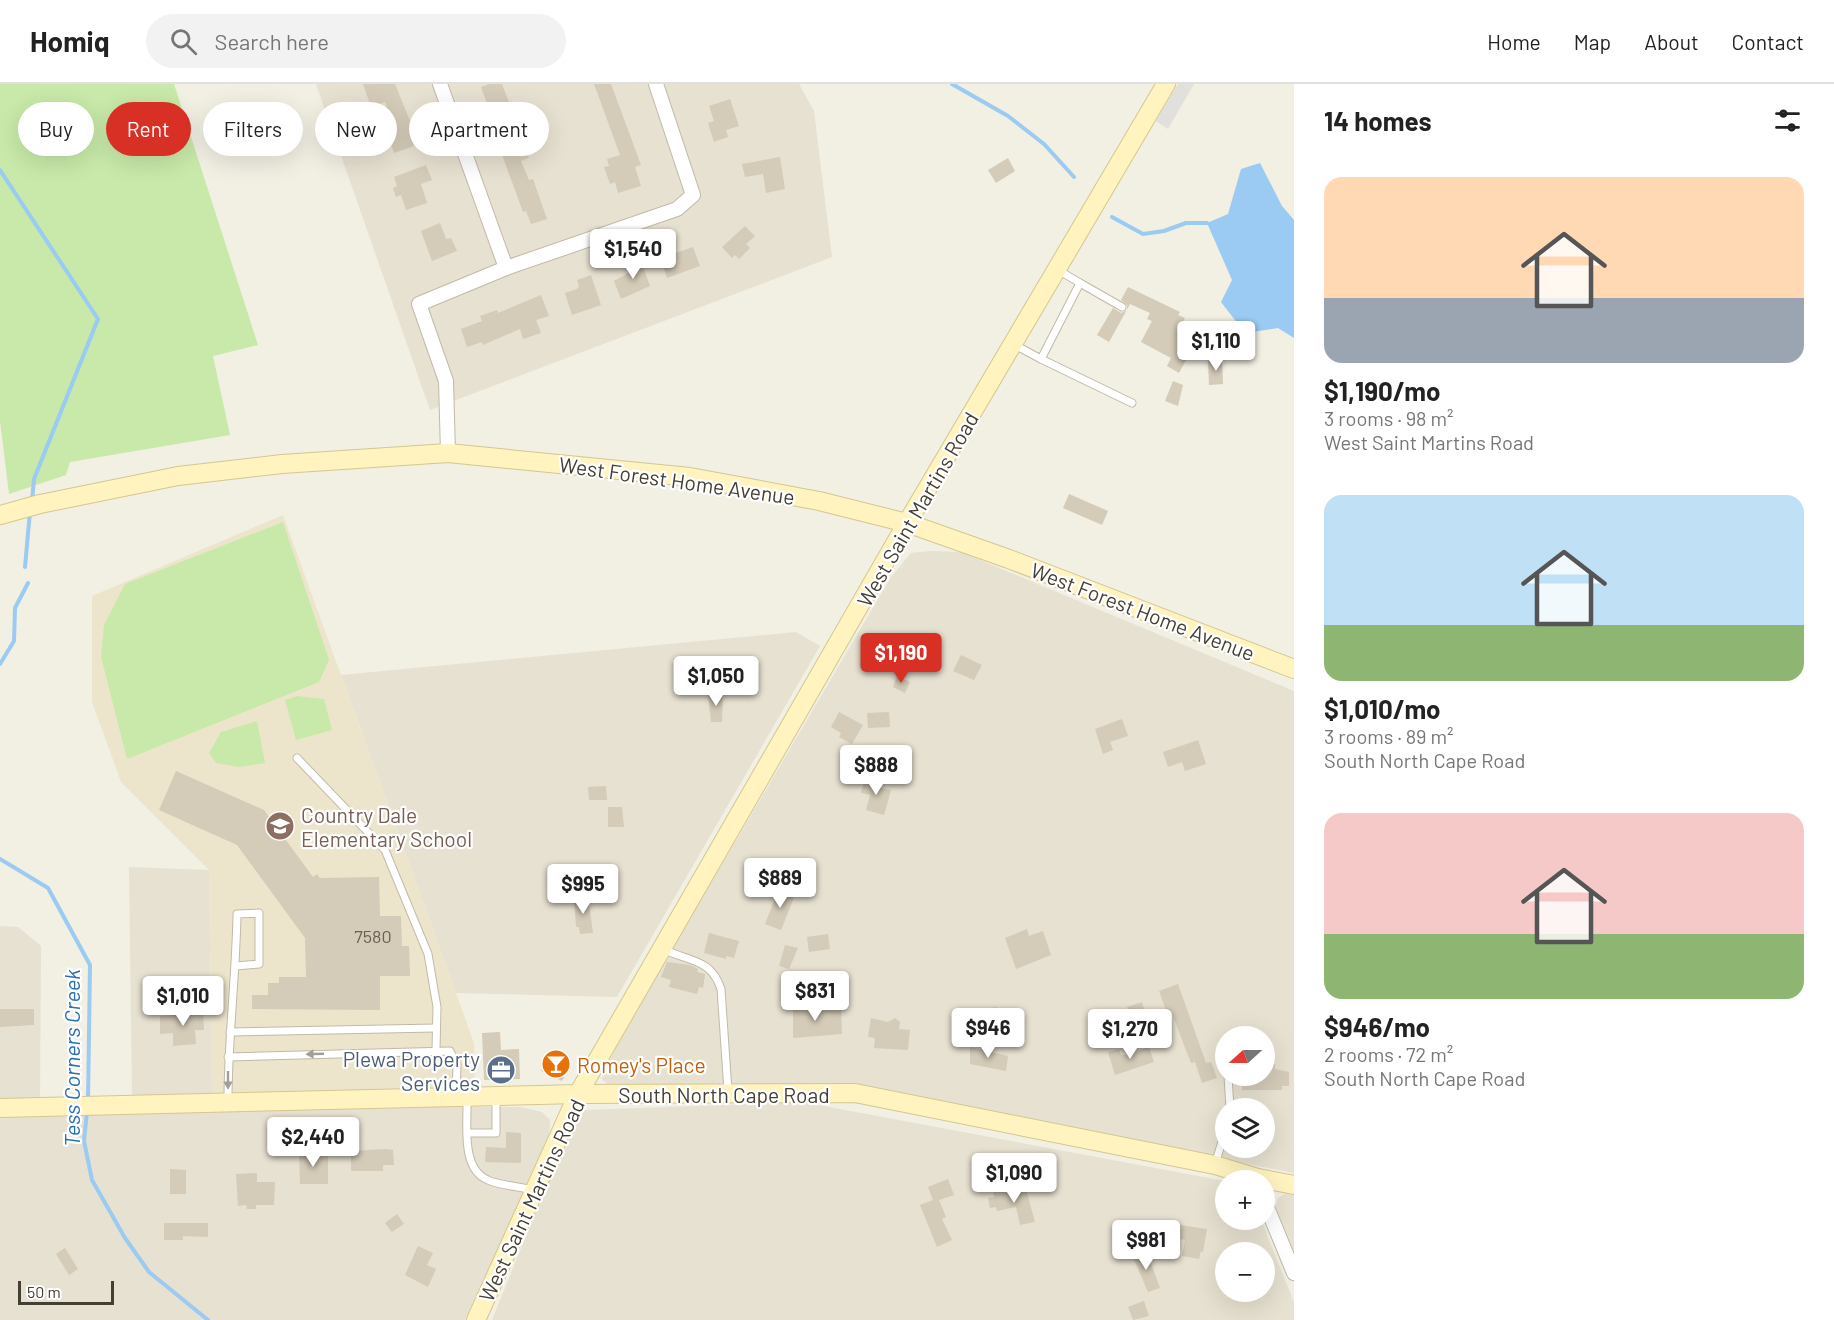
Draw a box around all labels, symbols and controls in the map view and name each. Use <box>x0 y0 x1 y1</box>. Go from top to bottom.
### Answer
search box <box>146 14 566 68</box>
text: Homiq <box>30 24 110 58</box>
icon: search <box>167 25 200 58</box>
text: Search here <box>215 28 329 54</box>
text: Home <box>1487 29 1541 54</box>
text: Map <box>1574 29 1611 54</box>
text: About <box>1644 29 1699 54</box>
text: Contact <box>1732 29 1804 54</box>
chip: Buy <box>18 102 94 156</box>
chip: Rent <box>106 102 191 156</box>
chip: Filters <box>203 102 303 156</box>
chip: New <box>315 102 397 156</box>
chip: Apartment <box>409 102 549 156</box>
icon: filters <box>1771 104 1804 137</box>
text: 14 homes <box>1324 105 1431 136</box>
icon: home <box>1510 216 1618 324</box>
pin: $1,540 <box>584 229 682 280</box>
text: $1,540 <box>604 236 662 260</box>
pin: $1,110 <box>1167 321 1265 372</box>
text: $1,110 <box>1191 328 1241 352</box>
text: $1,190/mo <box>1324 375 1440 406</box>
text: 3 rooms · 98 m² <box>1324 406 1454 430</box>
street label: West Saint Martins Road <box>851 407 983 611</box>
text: West Saint Martins Road <box>1324 430 1534 454</box>
street label: West Forest Home Avenue <box>557 451 797 509</box>
icon: home <box>1510 534 1618 642</box>
street label: West Forest Home Avenue <box>1027 557 1259 665</box>
pin: $1,190 <box>852 633 950 684</box>
text: $1,190 <box>875 640 927 664</box>
pin: $1,050 <box>667 656 765 707</box>
text: $1,050 <box>688 663 744 687</box>
text: $1,010/mo <box>1324 693 1441 724</box>
text: 3 rooms · 89 m² <box>1324 724 1454 748</box>
pin: $888 <box>840 745 912 796</box>
text: South North Cape Road <box>1324 748 1525 772</box>
text: $888 <box>854 752 898 776</box>
place label: Country Dale Elementary School <box>301 802 472 851</box>
school or university icon: Country Dale Elementary School <box>264 810 296 842</box>
icon: home <box>1510 852 1618 960</box>
pin: $889 <box>744 858 816 909</box>
pin: $995 <box>547 864 619 915</box>
text: $889 <box>758 865 802 889</box>
text: $995 <box>561 871 605 895</box>
house number: 7580 <box>354 925 392 947</box>
water label: Tess Corners Creek <box>58 969 84 1147</box>
pin: $831 <box>779 971 851 1022</box>
pin: $1,010 <box>134 976 232 1027</box>
text: $831 <box>795 978 835 1002</box>
text: $1,010 <box>157 983 209 1007</box>
pin: $946 <box>952 1008 1024 1059</box>
pin: $1,270 <box>1081 1009 1179 1060</box>
text: $946/mo <box>1324 1011 1430 1042</box>
text: $946 <box>966 1015 1010 1039</box>
text: $1,270 <box>1102 1016 1158 1040</box>
north arrow <box>1215 1026 1275 1086</box>
map controls <box>1215 1026 1275 1302</box>
text: 2 rooms · 72 m² <box>1324 1042 1453 1066</box>
place label: Plewa Property Services <box>343 1046 480 1095</box>
bar icon: Romey's Place <box>540 1048 572 1080</box>
one-way arrow <box>305 1049 324 1059</box>
place label: Romey's Place <box>577 1052 706 1077</box>
office icon: Plewa Property Services <box>485 1054 517 1086</box>
text: South North Cape Road <box>1324 1066 1525 1090</box>
one-way arrow <box>223 1070 233 1089</box>
street label: South North Cape Road <box>618 1082 830 1107</box>
street label: West Saint Martins Road <box>473 1095 589 1305</box>
button: layers <box>1215 1098 1275 1158</box>
pin: $2,440 <box>264 1117 362 1168</box>
text: $2,440 <box>281 1124 345 1148</box>
pin: $1,090 <box>965 1153 1063 1204</box>
text: $1,090 <box>986 1160 1042 1184</box>
button: + <box>1215 1170 1275 1230</box>
pin: $981 <box>1110 1220 1182 1271</box>
text: $981 <box>1126 1227 1166 1251</box>
button: − <box>1215 1242 1275 1302</box>
scale bar <box>18 1278 114 1306</box>
text: 50 m <box>27 1282 61 1301</box>

